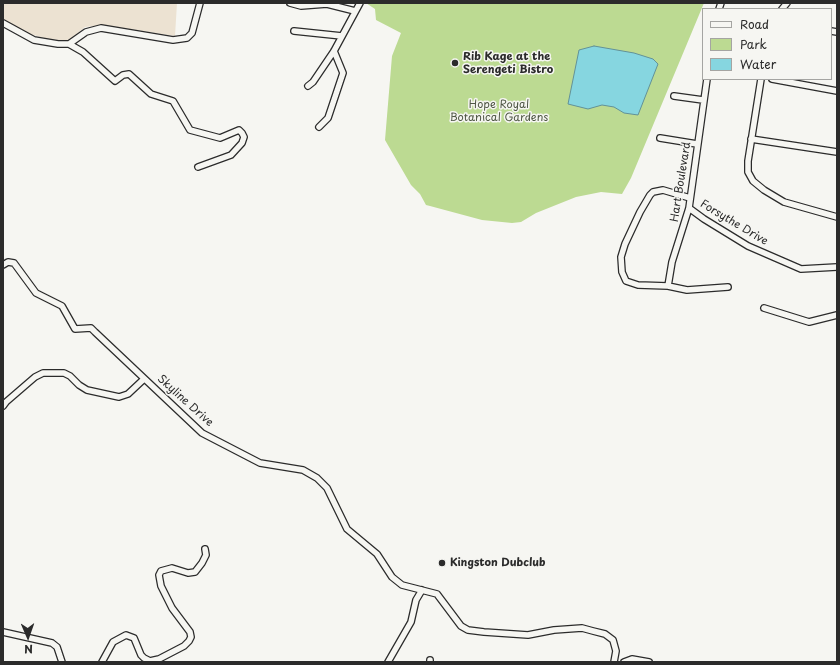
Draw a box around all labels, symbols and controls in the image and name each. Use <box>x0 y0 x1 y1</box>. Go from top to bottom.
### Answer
legend <box>702 8 832 80</box>
text: Road <box>740 15 769 33</box>
text: Park <box>740 35 767 53</box>
place label: Rib Kage at the Serengeti Bistro <box>463 50 553 76</box>
text: Water <box>740 55 776 73</box>
marker: Rib Kage at the Serengeti Bistro <box>450 58 460 68</box>
park label: Hope Royal Botanical Gardens <box>450 98 548 124</box>
street label: Hart Boulevard <box>668 141 694 223</box>
street label: Forsythe Drive <box>698 198 770 248</box>
street label: Skyline Drive <box>154 372 216 430</box>
place label: Kingston Dubclub <box>450 556 545 570</box>
marker: Kingston Dubclub <box>437 558 447 568</box>
north arrow <box>8 617 48 657</box>
text: N <box>24 641 33 658</box>

